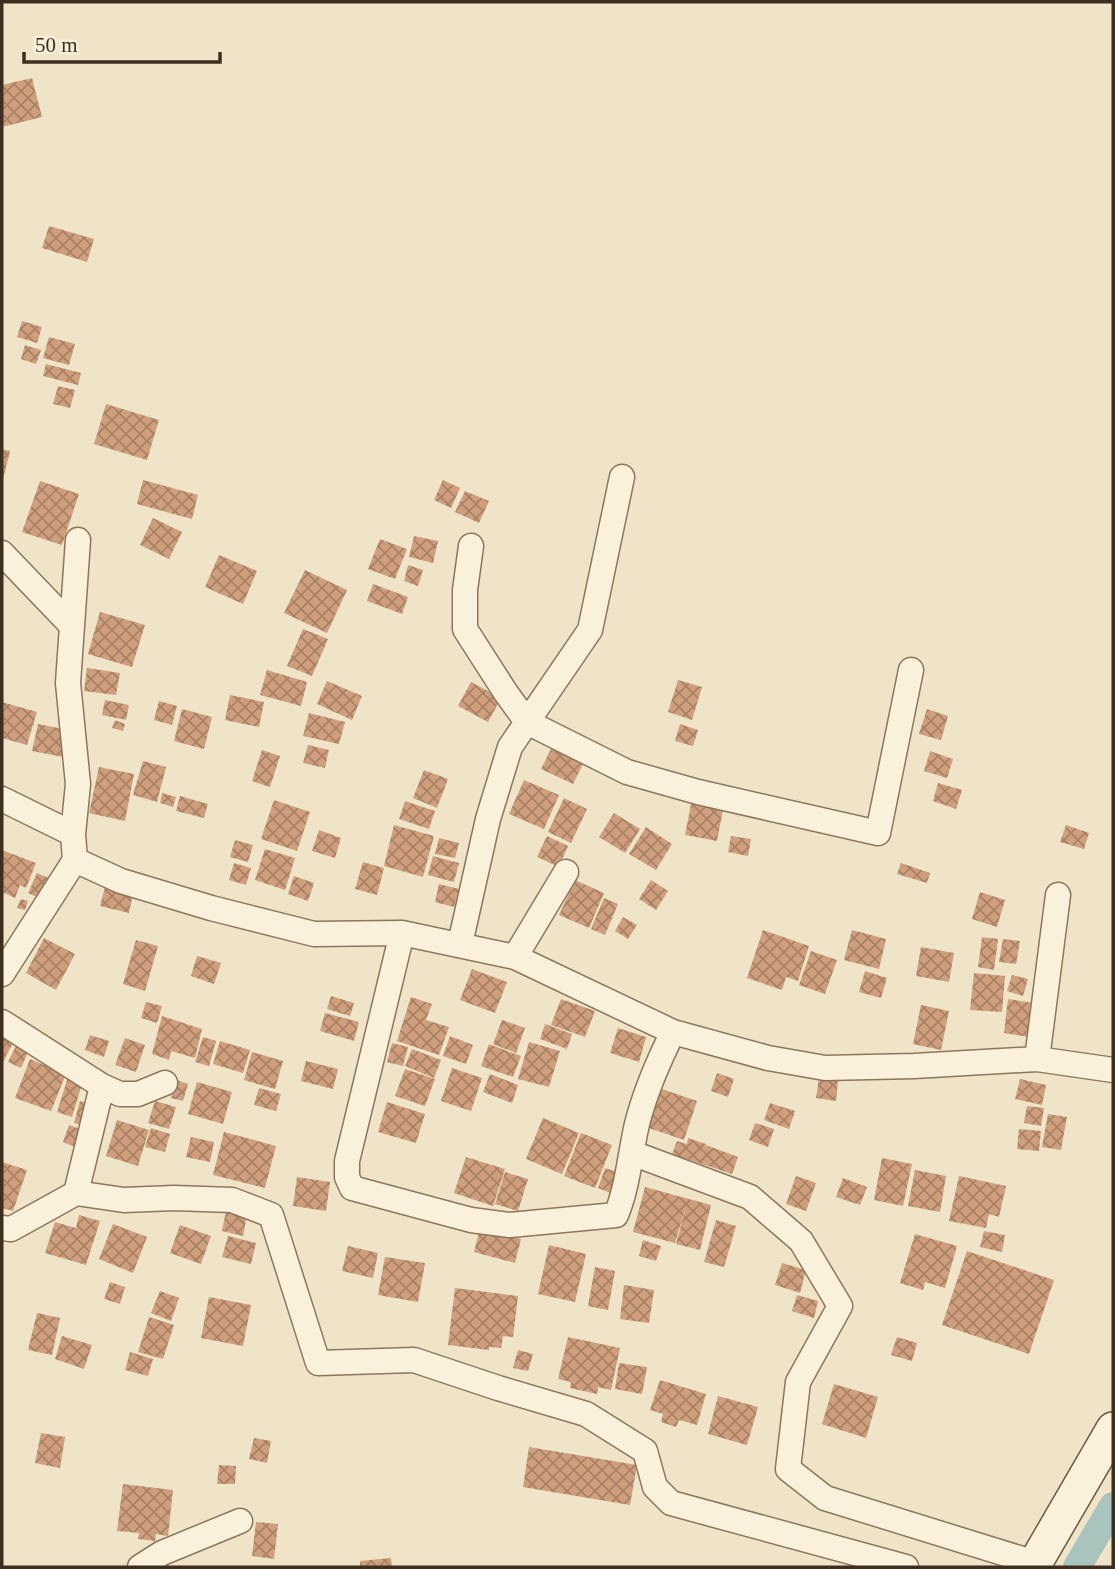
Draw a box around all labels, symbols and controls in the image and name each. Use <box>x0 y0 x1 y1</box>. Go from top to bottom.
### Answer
scale bar <box>24 21 220 65</box>
text: 50 m <box>35 33 78 57</box>

